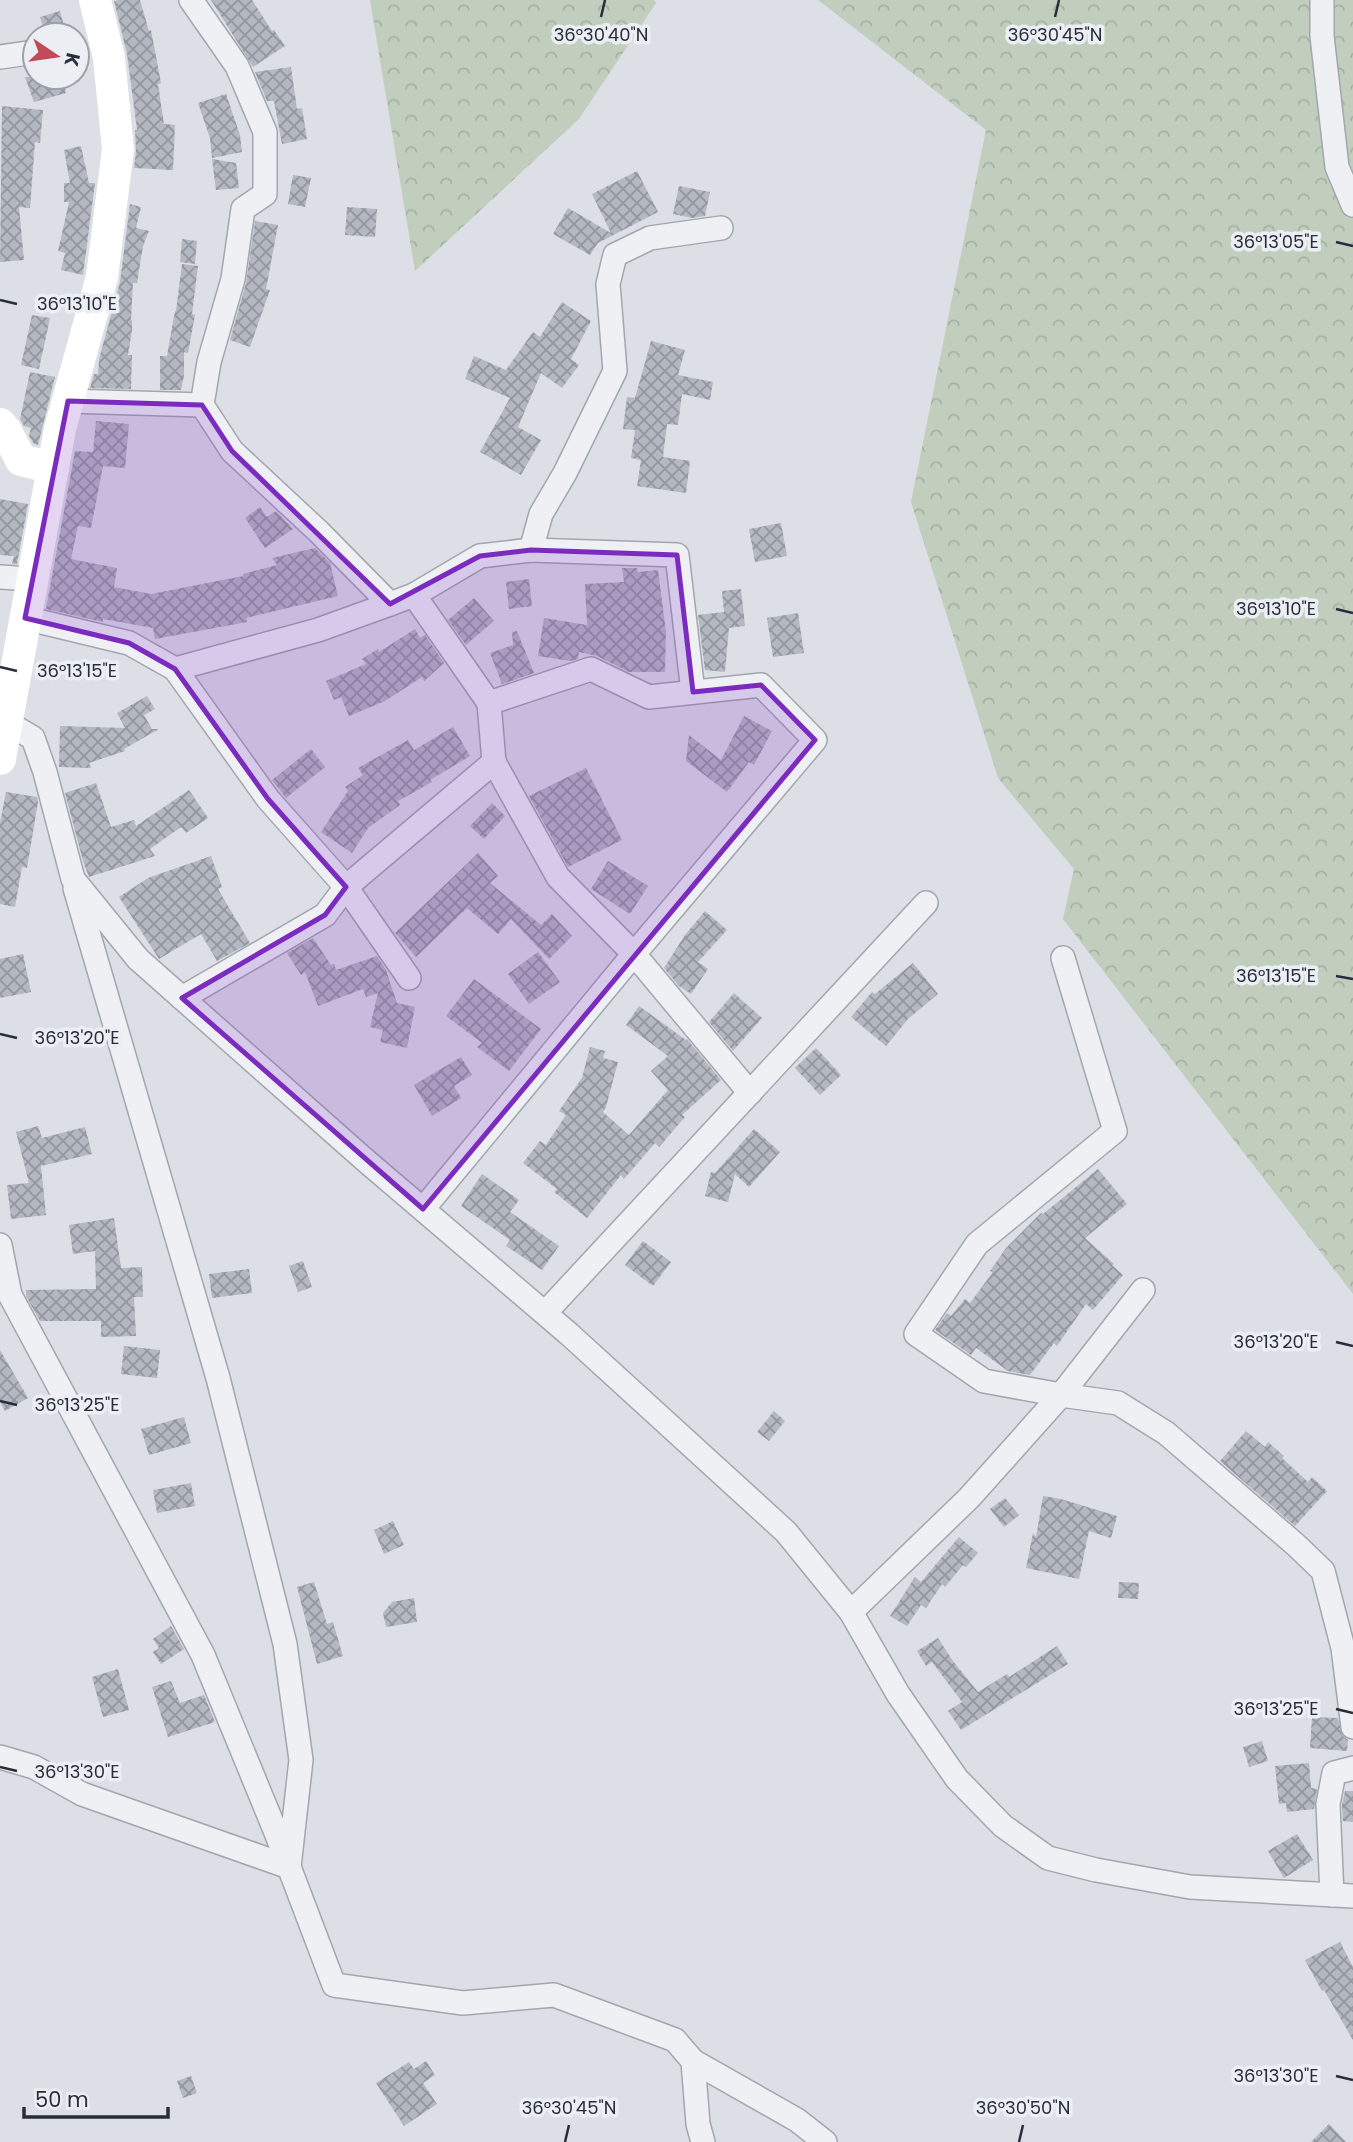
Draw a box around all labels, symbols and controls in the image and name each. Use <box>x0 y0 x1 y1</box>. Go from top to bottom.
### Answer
north arrow <box>21 21 91 91</box>
text: 36°30'40"N <box>554 22 648 47</box>
text: 36°30'45"N <box>1008 22 1102 47</box>
text: K <box>57 50 87 69</box>
text: 36°13'05"E <box>1233 229 1319 254</box>
text: 36°13'10"E <box>37 291 117 316</box>
text: 36°13'10"E <box>1236 596 1316 621</box>
text: 36°13'15"E <box>37 658 117 683</box>
text: 36°13'15"E <box>1236 963 1316 988</box>
text: 36°13'20"E <box>35 1025 119 1050</box>
text: 36°13'20"E <box>1234 1329 1318 1354</box>
text: 36°13'25"E <box>35 1392 119 1417</box>
text: 36°13'25"E <box>1234 1696 1318 1721</box>
text: 36°13'30"E <box>34 1759 120 1784</box>
text: 36°13'30"E <box>1233 2063 1319 2088</box>
scale bar <box>24 2076 168 2120</box>
text: 50 m <box>35 2085 89 2114</box>
text: 36°30'45"N <box>522 2095 616 2120</box>
text: 36°30'50"N <box>976 2095 1070 2120</box>

